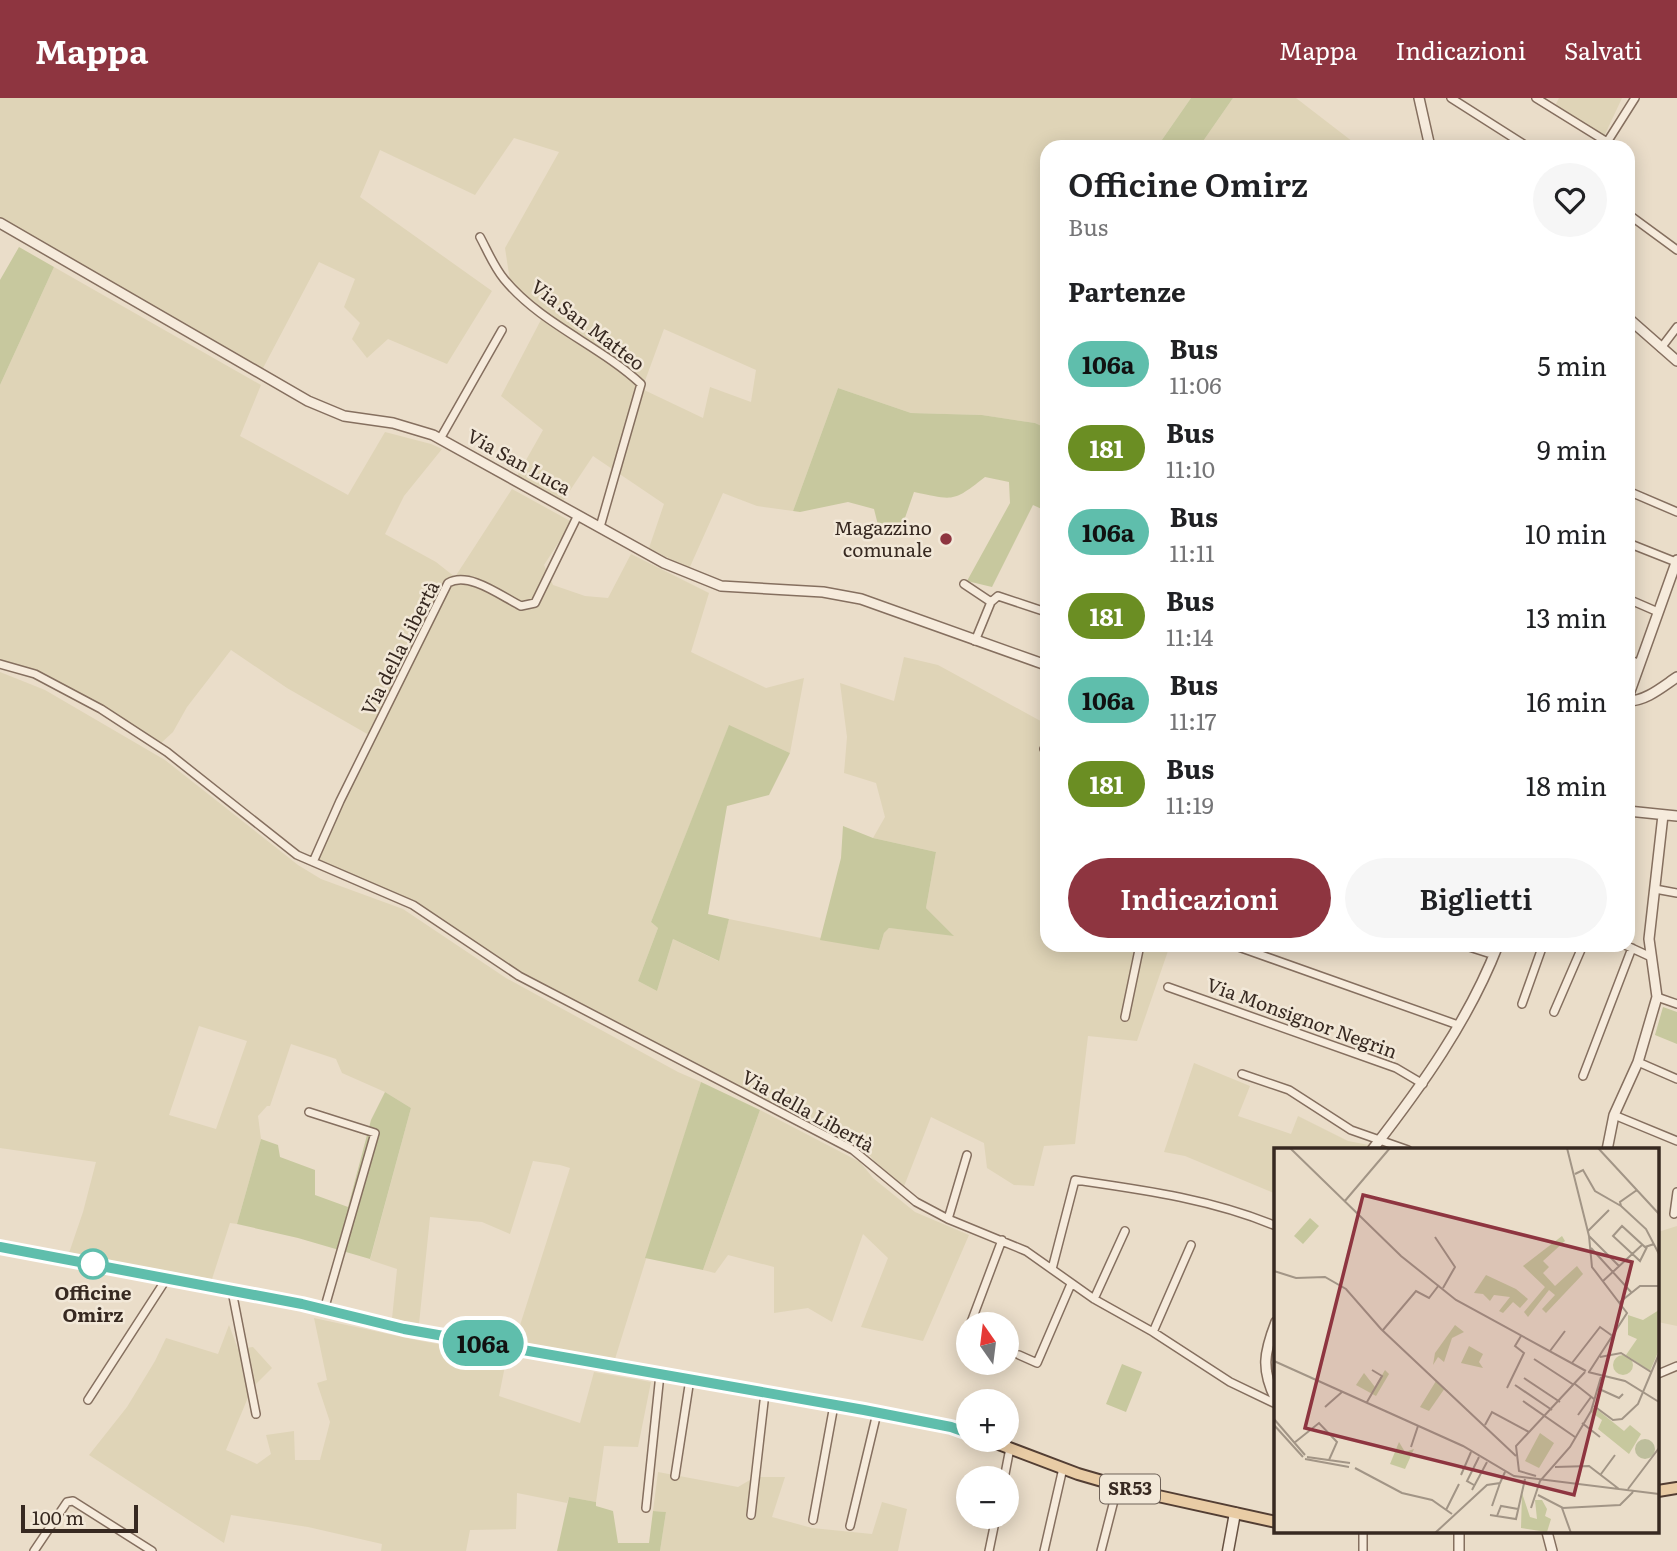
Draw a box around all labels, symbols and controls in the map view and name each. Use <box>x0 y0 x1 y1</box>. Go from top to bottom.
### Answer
text: Mappa <box>35 25 148 74</box>
text: Mappa <box>1279 32 1357 67</box>
text: Indicazioni <box>1395 32 1526 67</box>
text: Salvati <box>1564 32 1642 67</box>
text: Officine Omirz <box>1068 158 1308 207</box>
button: heart <box>1533 163 1607 237</box>
text: Bus <box>1068 209 1108 243</box>
text: Partenze <box>1068 271 1186 310</box>
street label: Via San Matteo <box>526 272 651 376</box>
text: Bus <box>1170 328 1218 367</box>
text: 5 min <box>1538 345 1607 384</box>
text: 106a <box>1082 346 1135 381</box>
text: 11:06 <box>1170 367 1222 401</box>
text: Bus <box>1166 412 1214 451</box>
street label: Via San Luca <box>462 421 577 502</box>
text: 9 min <box>1537 429 1607 468</box>
text: 181 <box>1089 430 1124 465</box>
text: 11:10 <box>1166 451 1215 485</box>
text: Bus <box>1170 496 1218 535</box>
place label: Magazzino comunale <box>834 513 932 563</box>
text: 10 min <box>1525 513 1607 552</box>
text: 106a <box>1082 514 1135 549</box>
marker: Magazzino comunale <box>938 531 954 547</box>
text: 11:11 <box>1170 535 1215 569</box>
street label: Via della Libertà <box>353 575 445 720</box>
text: Bus <box>1166 580 1214 619</box>
text: 13 min <box>1526 597 1607 636</box>
text: 181 <box>1089 598 1124 633</box>
text: 11:14 <box>1166 619 1214 653</box>
text: Bus <box>1170 664 1218 703</box>
text: 16 min <box>1526 681 1607 720</box>
text: 106a <box>1082 682 1135 717</box>
text: 11:17 <box>1170 703 1216 737</box>
text: Bus <box>1166 748 1214 787</box>
text: 18 min <box>1526 765 1607 804</box>
text: 181 <box>1089 766 1124 801</box>
text: 11:19 <box>1166 787 1214 821</box>
button: Indicazioni <box>1068 858 1331 938</box>
button: Biglietti <box>1345 858 1607 938</box>
street label: Via Monsignor Negrin <box>1203 970 1402 1065</box>
street label: Via della Libertà <box>737 1062 881 1159</box>
inset map <box>1274 1148 1660 1534</box>
marker: Officine Omirz <box>78 1249 108 1279</box>
place label: Officine Omirz <box>55 1278 132 1328</box>
north arrow <box>956 1312 1018 1376</box>
map controls <box>956 1312 1019 1529</box>
line badge: 106a <box>434 1320 532 1366</box>
text: 106a <box>457 1325 509 1360</box>
button: + <box>956 1389 1019 1452</box>
button: − <box>956 1466 1019 1529</box>
road number: SR53 <box>1100 1474 1160 1504</box>
scale bar <box>21 1502 138 1534</box>
text: 100 m <box>32 1503 84 1531</box>

